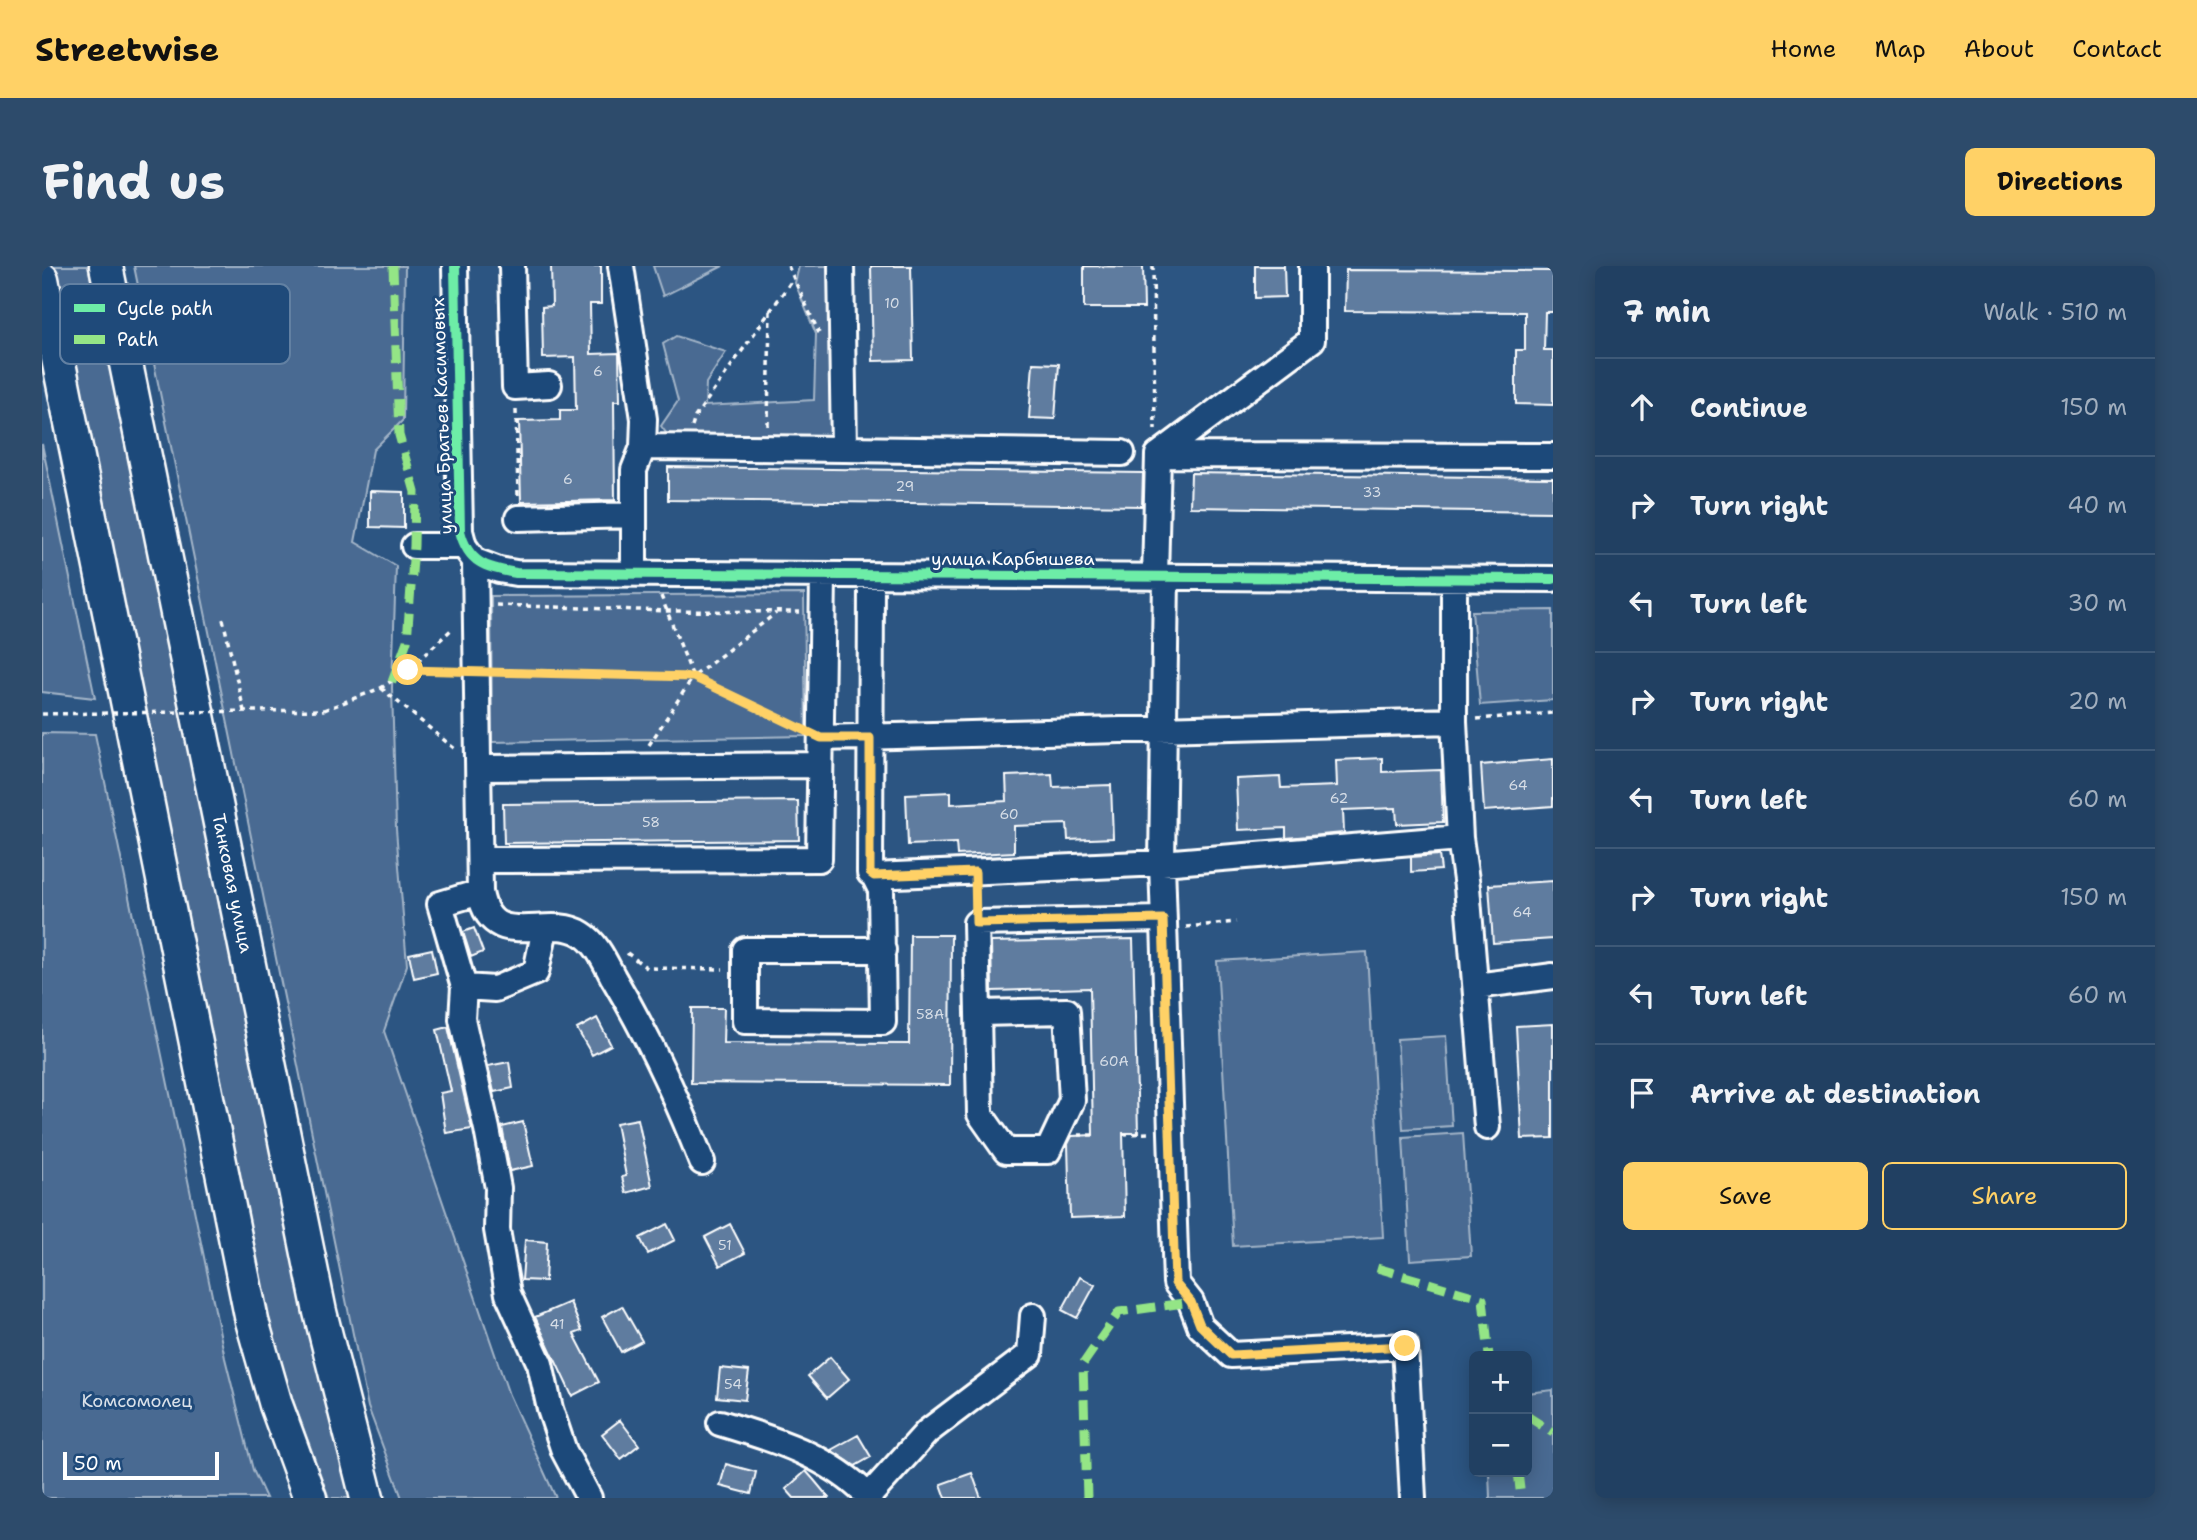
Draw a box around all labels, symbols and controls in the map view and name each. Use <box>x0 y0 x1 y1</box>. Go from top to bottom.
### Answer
text: Streetwise <box>35 27 219 72</box>
text: Home <box>1770 33 1836 65</box>
text: Map <box>1874 33 1926 65</box>
text: About <box>1964 33 2034 65</box>
text: Contact <box>2072 33 2162 65</box>
button: Directions <box>1965 148 2155 216</box>
text: Find us <box>42 149 225 215</box>
legend <box>60 284 290 364</box>
text: 7 min <box>1623 291 1710 332</box>
house number: 10 <box>884 294 900 312</box>
text: Cycle path <box>117 296 213 321</box>
street label: улица Братьев Касимовых <box>426 297 458 535</box>
text: Walk · 510 m <box>1983 297 2127 327</box>
text: Path <box>117 327 159 352</box>
house number: 6 <box>593 362 603 380</box>
icon: ahead <box>1623 388 1661 426</box>
text: Continue <box>1690 390 1808 425</box>
text: 150 m <box>2060 392 2127 422</box>
house number: 6 <box>563 470 573 488</box>
house number: 29 <box>896 477 914 495</box>
house number: 33 <box>1363 483 1381 501</box>
icon: right <box>1623 486 1661 524</box>
text: Turn right <box>1690 488 1828 523</box>
text: 40 m <box>2067 490 2127 520</box>
street label: улица Карбышева <box>931 547 1095 571</box>
icon: left <box>1623 584 1661 622</box>
text: Turn left <box>1690 586 1807 621</box>
text: 30 m <box>2068 588 2127 618</box>
route start <box>392 654 423 685</box>
icon: right <box>1623 682 1661 720</box>
text: Turn right <box>1690 684 1828 719</box>
text: 20 m <box>2068 686 2127 716</box>
house number: 64 <box>1508 776 1528 794</box>
icon: left <box>1623 780 1661 818</box>
text: Turn left <box>1690 782 1807 817</box>
text: 60 m <box>2068 784 2127 814</box>
house number: 62 <box>1330 789 1348 807</box>
house number: 60 <box>999 805 1019 823</box>
street label: Танковая улица <box>206 811 258 955</box>
house number: 58 <box>642 813 660 831</box>
icon: right <box>1623 878 1661 916</box>
text: Turn right <box>1690 880 1828 915</box>
text: 150 m <box>2060 882 2127 912</box>
house number: 64 <box>1512 903 1532 921</box>
icon: left <box>1623 976 1661 1014</box>
text: Turn left <box>1690 978 1807 1013</box>
text: 60 m <box>2068 980 2127 1010</box>
house number: 58А <box>916 1005 944 1023</box>
house number: 60А <box>1099 1052 1129 1070</box>
icon: arrive <box>1623 1074 1661 1112</box>
text: Arrive at destination <box>1690 1076 1980 1111</box>
button: Save <box>1623 1162 1868 1230</box>
button: Share <box>1882 1162 2127 1230</box>
house number: 51 <box>718 1236 732 1254</box>
house number: 41 <box>550 1315 564 1333</box>
route end <box>1389 1330 1420 1361</box>
map controls <box>1469 1351 1532 1477</box>
button: + <box>1469 1351 1532 1414</box>
house number: 54 <box>724 1375 742 1393</box>
park label: Комсомолец <box>82 1389 192 1413</box>
button: − <box>1469 1414 1532 1477</box>
scale bar <box>63 1449 219 1481</box>
text: 50 m <box>74 1451 122 1476</box>

